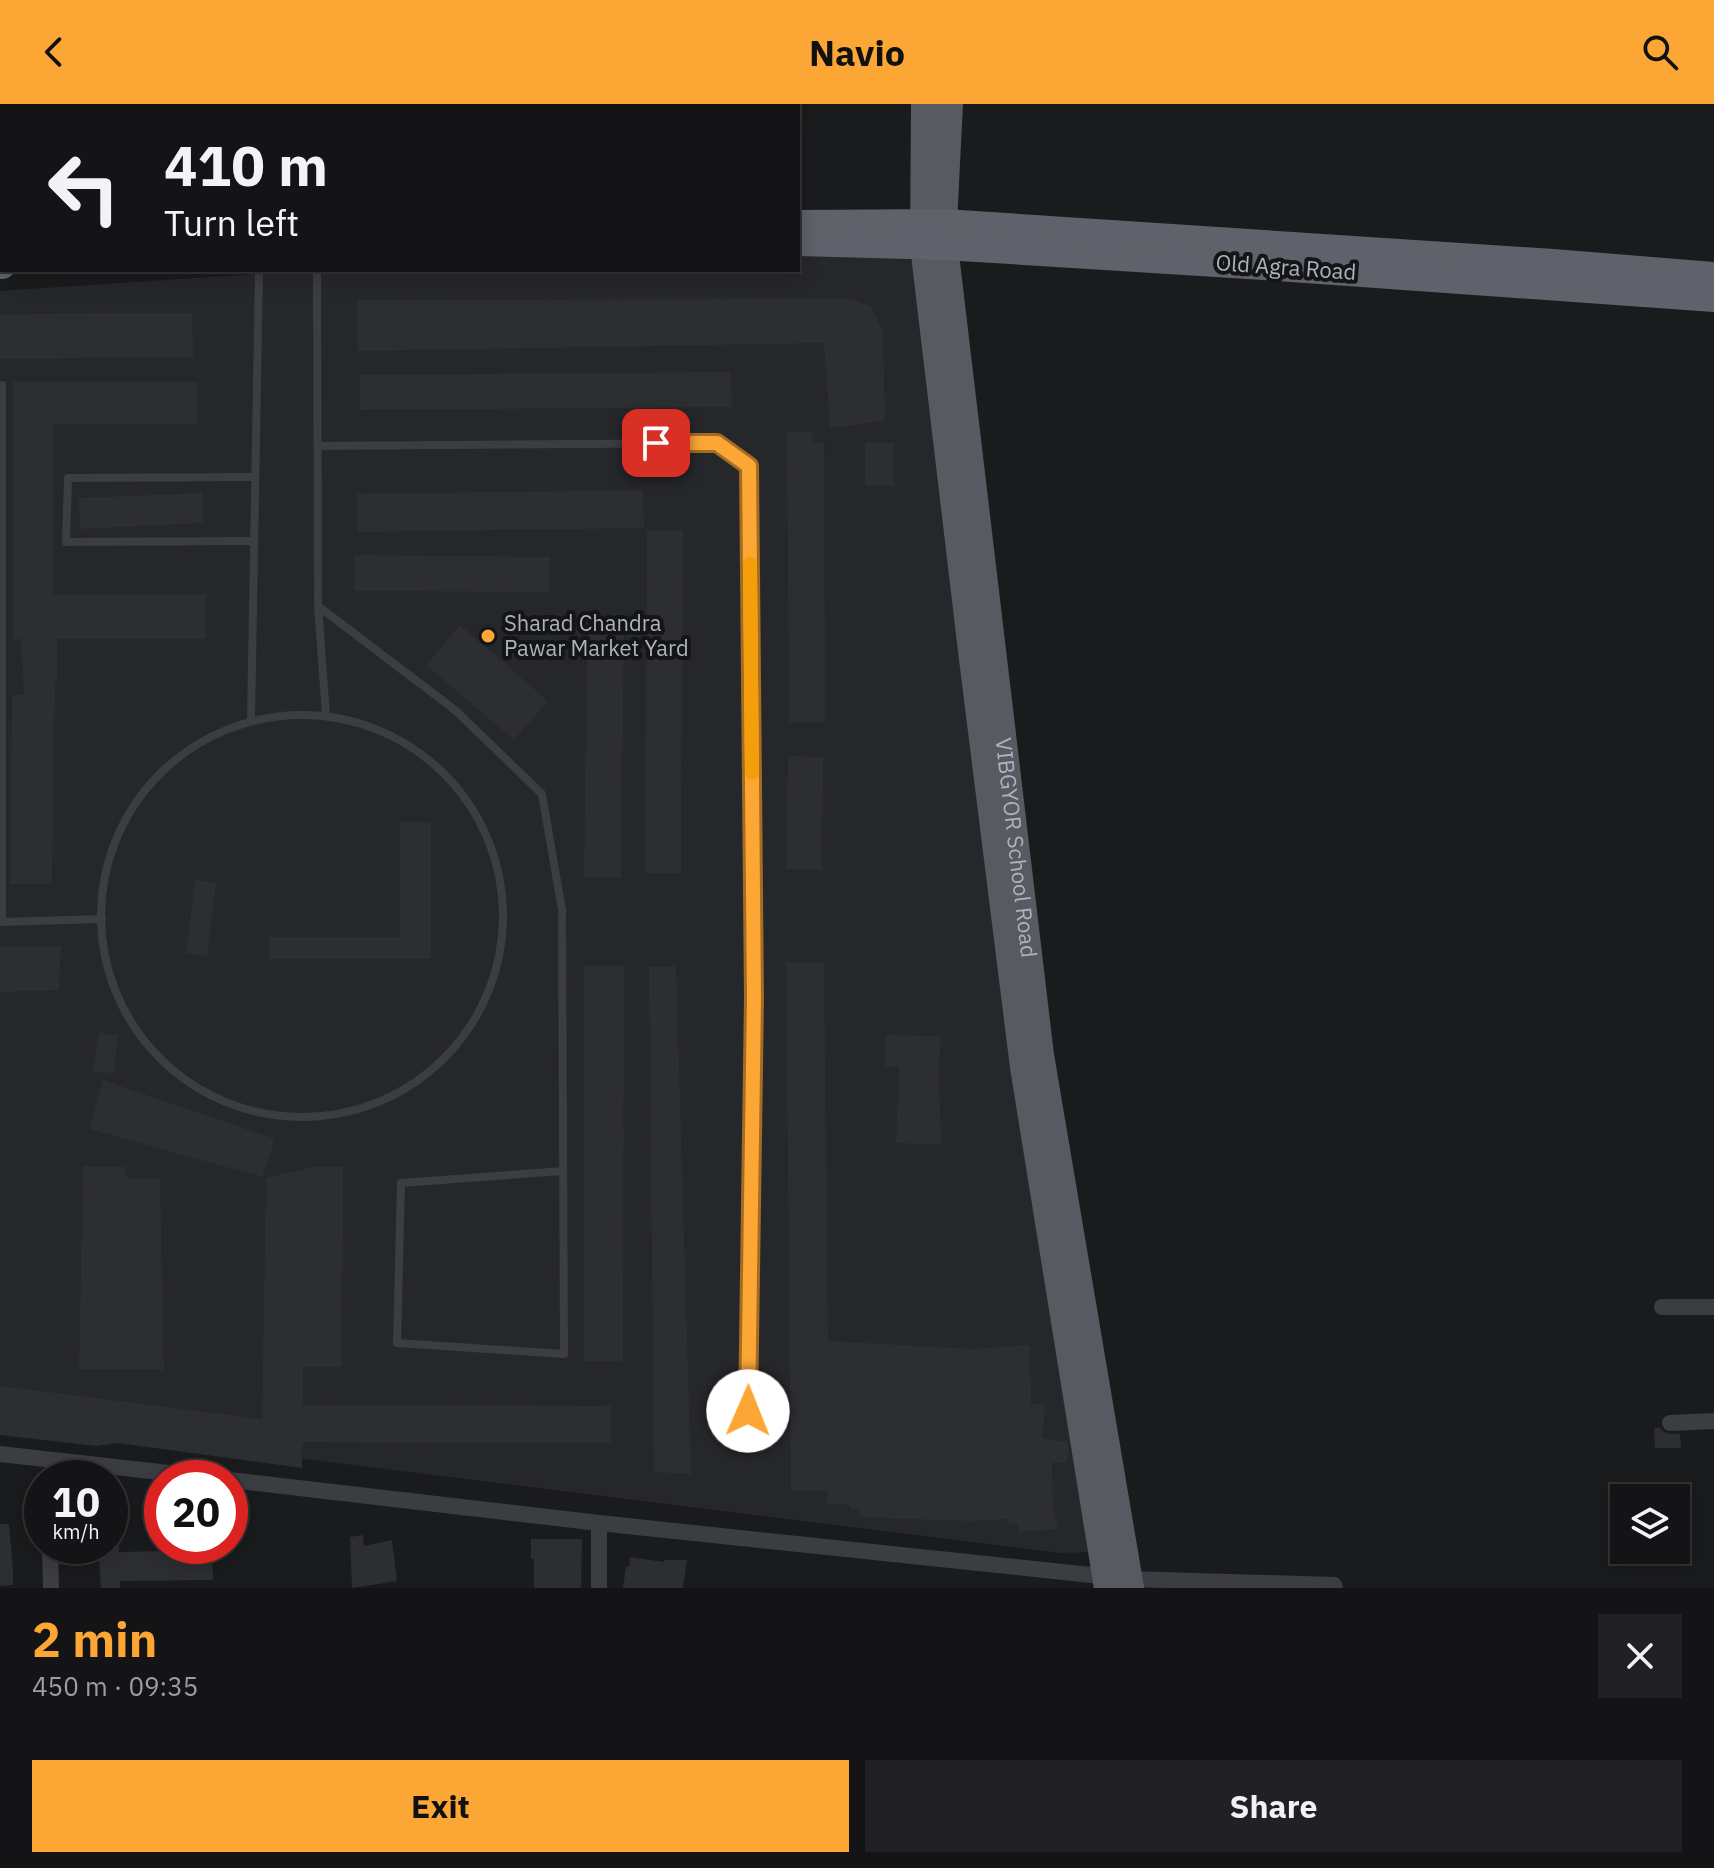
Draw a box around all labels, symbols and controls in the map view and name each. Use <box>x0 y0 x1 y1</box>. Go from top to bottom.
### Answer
text: Navio <box>809 29 905 76</box>
icon: back <box>32 30 76 74</box>
icon: search <box>1638 30 1682 74</box>
text: 410 m <box>164 129 328 201</box>
icon: left <box>32 136 136 240</box>
text: Turn left <box>164 199 299 246</box>
street label: Old Agra Road <box>1215 247 1357 286</box>
pin <box>622 409 690 477</box>
icon: arrive <box>634 421 678 465</box>
place label: Sharad Chandra Pawar Market Yard <box>504 608 689 662</box>
marker: Sharad Chandra Pawar Market Yard <box>479 627 497 645</box>
street label: VIBGYOR School Road <box>989 736 1044 959</box>
position arrow <box>706 1369 790 1453</box>
speed limit sign: 20 <box>144 1460 248 1564</box>
text: 10 <box>52 1476 100 1528</box>
map controls <box>1610 1484 1690 1564</box>
button: layers <box>1610 1484 1690 1564</box>
text: km/h <box>52 1518 100 1545</box>
text: 2 min <box>32 1608 157 1670</box>
button: close <box>1598 1614 1682 1698</box>
text: 450 m · 09:35 <box>32 1669 198 1703</box>
button: Exit <box>32 1760 849 1852</box>
button: Share <box>865 1760 1682 1852</box>

